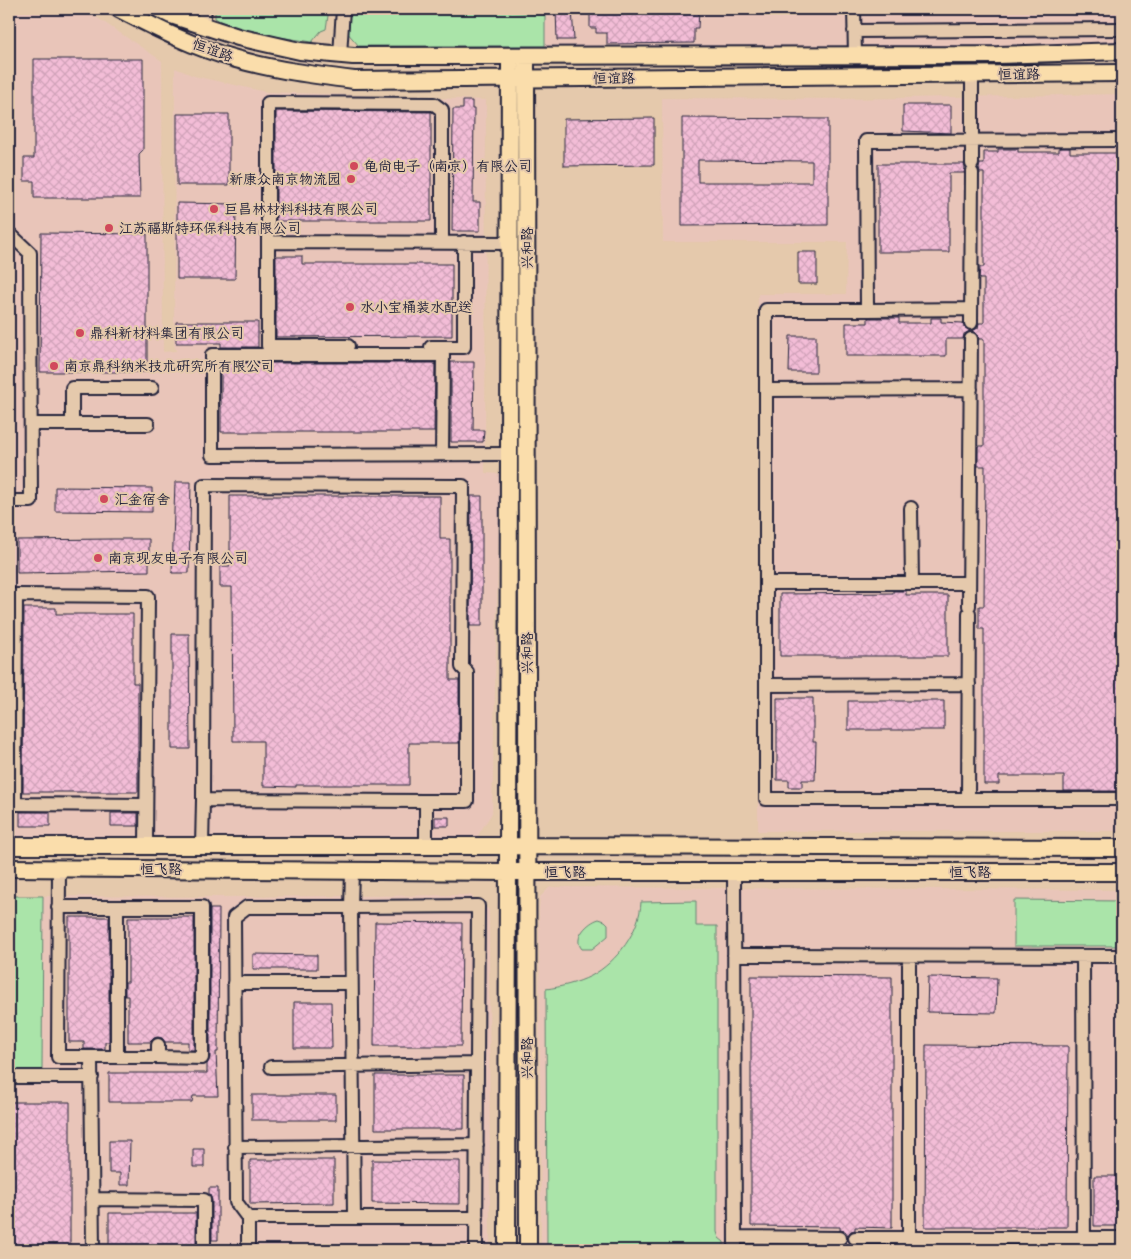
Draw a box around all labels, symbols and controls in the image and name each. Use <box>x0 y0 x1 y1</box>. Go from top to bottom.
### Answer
street label: 恒谊路 <box>190 34 236 66</box>
street label: 恒谊路 <box>998 65 1040 83</box>
street label: 恒谊路 <box>593 69 635 87</box>
place label: 龟尚电子（南京）有限公司 <box>364 157 532 175</box>
marker: 龟尚电子（南京）有限公司 <box>348 160 360 172</box>
place label: 新康众南京物流园 <box>229 170 341 188</box>
marker: 新康众南京物流园 <box>345 173 357 185</box>
place label: 巨昌林材料科技有限公司 <box>224 200 378 218</box>
marker: 巨昌林材料科技有限公司 <box>208 203 220 215</box>
place label: 江苏福斯特环保科技有限公司 <box>119 219 301 237</box>
marker: 江苏福斯特环保科技有限公司 <box>103 222 115 234</box>
street label: 兴和路 <box>518 227 536 269</box>
place label: 水小宝桶装水配送 <box>360 298 472 316</box>
marker: 水小宝桶装水配送 <box>344 301 356 313</box>
place label: 鼎科新材料集团有限公司 <box>90 324 244 342</box>
marker: 鼎科新材料集团有限公司 <box>74 327 86 339</box>
place label: 南京鼎科纳米技术研究所有限公司 <box>64 357 274 375</box>
marker: 南京鼎科纳米技术研究所有限公司 <box>48 360 60 372</box>
place label: 汇金宿舍 <box>114 490 170 508</box>
marker: 汇金宿舍 <box>98 493 110 505</box>
place label: 南京现友电子有限公司 <box>108 549 248 567</box>
marker: 南京现友电子有限公司 <box>92 552 104 564</box>
street label: 兴和路 <box>518 632 536 674</box>
street label: 恒飞路 <box>140 860 182 878</box>
street label: 恒飞路 <box>544 863 586 881</box>
street label: 恒飞路 <box>949 863 991 881</box>
street label: 兴和路 <box>518 1037 536 1079</box>

